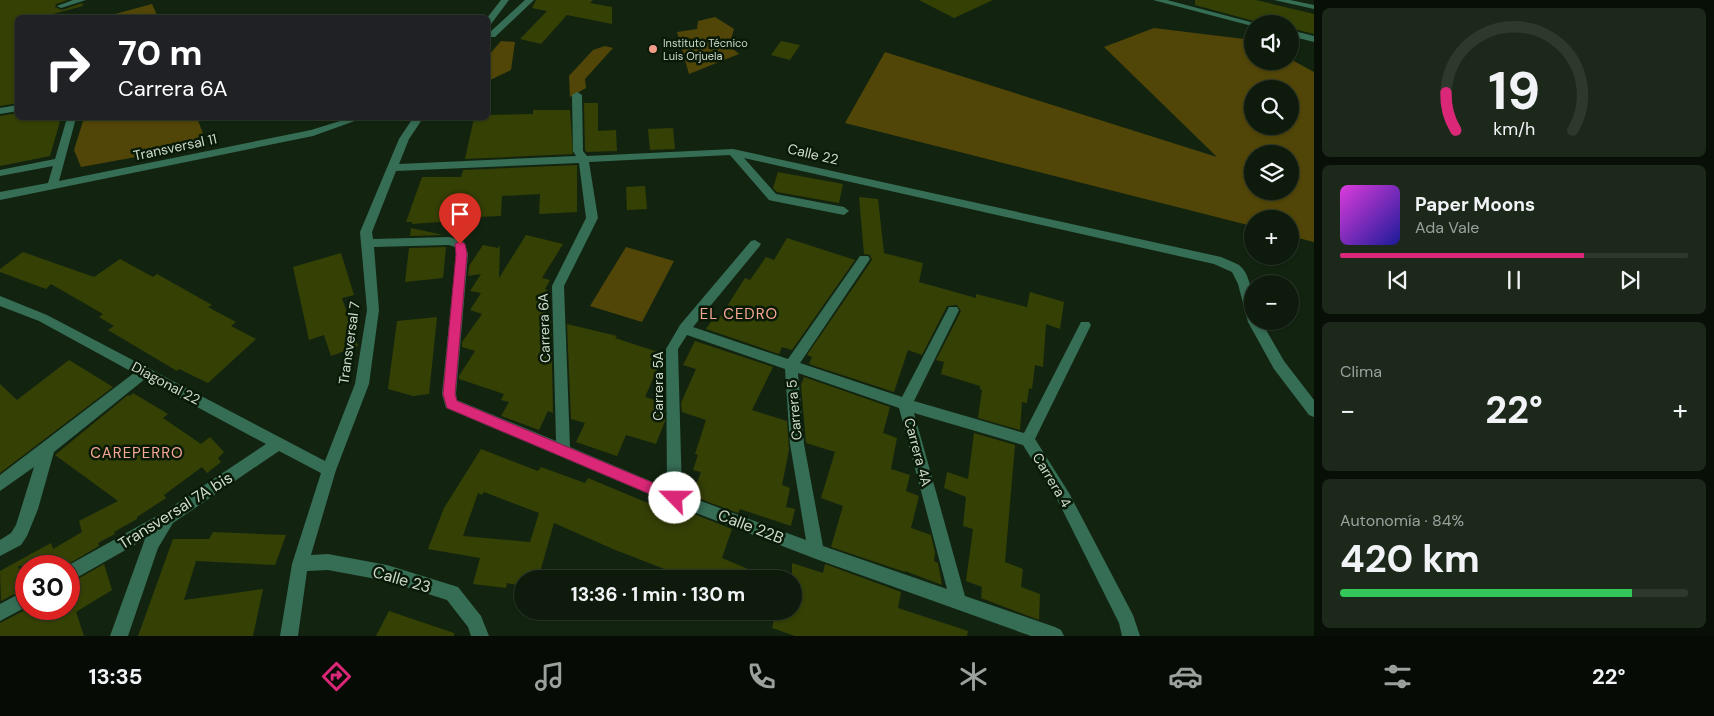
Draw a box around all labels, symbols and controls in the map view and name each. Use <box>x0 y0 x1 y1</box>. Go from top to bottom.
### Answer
map controls <box>1244 15 1299 330</box>
button: sound <box>1244 15 1299 70</box>
text: 70 m <box>118 30 202 76</box>
icon: right <box>35 35 100 100</box>
place label: Instituto Técnico Luis Orjuela <box>663 36 748 63</box>
marker: Instituto Técnico Luis Orjuela <box>647 43 659 55</box>
text: 19 <box>1488 57 1540 125</box>
text: Carrera 6A <box>118 74 228 103</box>
button: search <box>1244 80 1299 135</box>
text: km/h <box>1493 117 1535 141</box>
street label: Transversal 11 <box>132 129 218 165</box>
street label: Calle 22 <box>786 139 840 169</box>
button: layers <box>1244 145 1299 200</box>
text: Paper Moons <box>1415 192 1535 217</box>
pin <box>439 193 481 244</box>
icon: arrive <box>446 200 474 228</box>
button: + <box>1244 210 1299 265</box>
text: Ada Vale <box>1415 217 1479 238</box>
icon: previous <box>1384 266 1412 294</box>
icon: pause <box>1500 266 1528 294</box>
icon: next <box>1616 266 1644 294</box>
button: − <box>1244 275 1299 330</box>
street label: Carrera 6A <box>534 293 554 363</box>
street label: Transversal 7 <box>334 300 364 386</box>
district label: EL CEDRO <box>700 304 778 324</box>
street label: Carrera 5A <box>649 351 667 421</box>
street label: Diagonal 22 <box>129 357 203 409</box>
text: Clima <box>1340 361 1382 382</box>
street label: Carrera 5 <box>782 379 806 441</box>
text: 22° <box>1485 385 1543 435</box>
text: − <box>1340 392 1355 429</box>
text: + <box>1673 392 1688 429</box>
street label: Carrera 4A <box>900 416 936 488</box>
district label: CAREPERRO <box>90 443 184 463</box>
street label: Carrera 4 <box>1029 449 1076 511</box>
street label: Transversal 7A bis <box>114 467 236 554</box>
position arrow <box>648 471 700 523</box>
street label: Calle 22B <box>715 504 787 549</box>
text: Autonomía · 84% <box>1340 510 1464 531</box>
text: 420 km <box>1340 534 1480 584</box>
speed limit sign: 30 <box>15 555 80 620</box>
street label: Calle 23 <box>370 561 433 598</box>
text: 13:36 · 1 min · 130 m <box>571 582 745 607</box>
icon: directions <box>319 659 354 694</box>
icon: music <box>532 659 567 694</box>
icon: phone <box>744 659 779 694</box>
icon: climate <box>956 659 991 694</box>
icon: car <box>1168 659 1203 694</box>
icon: filters <box>1380 659 1415 694</box>
text: 13:35 <box>89 662 142 691</box>
text: 22° <box>1592 662 1625 691</box>

